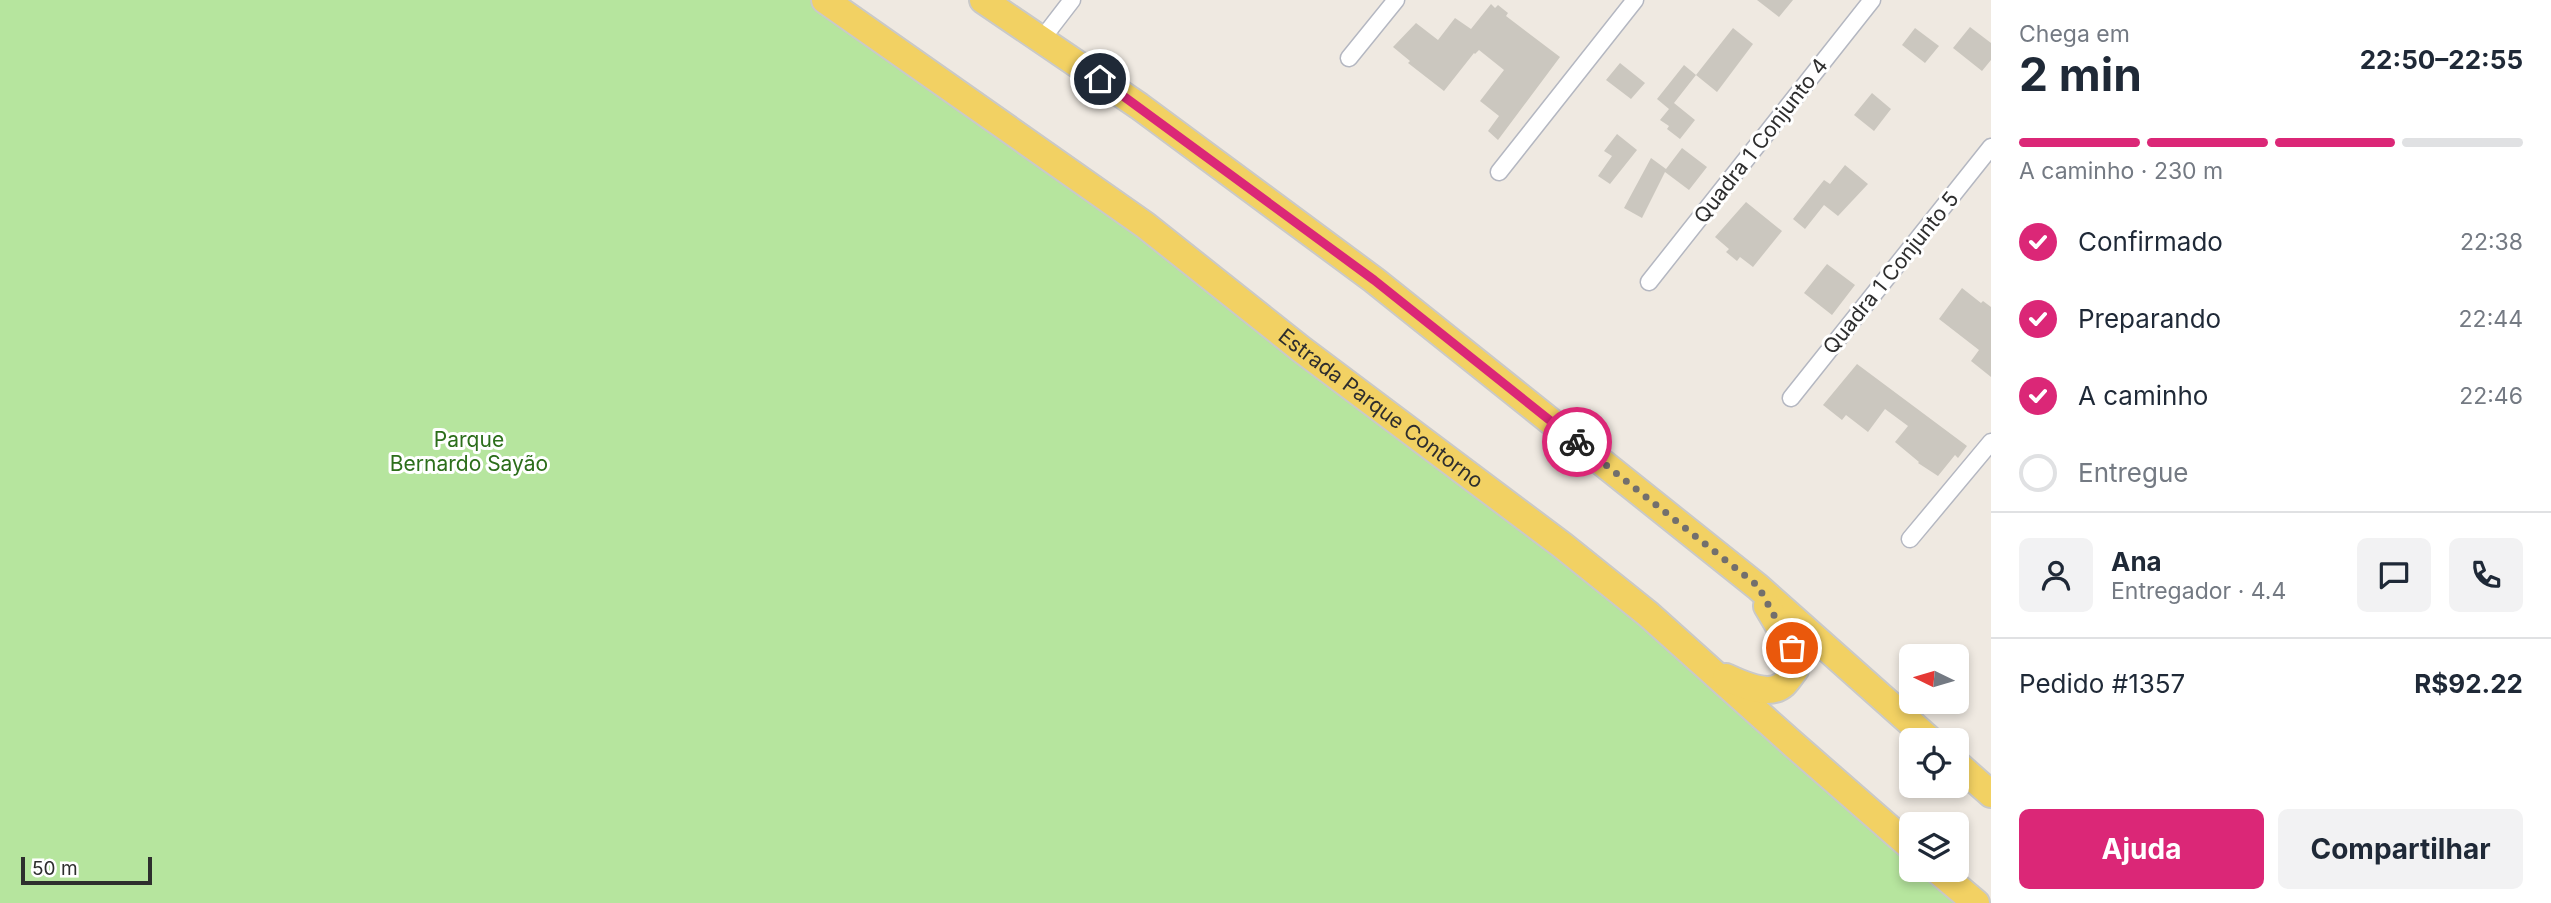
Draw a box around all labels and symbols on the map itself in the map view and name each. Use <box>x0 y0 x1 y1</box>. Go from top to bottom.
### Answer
pin <box>1070 49 1130 109</box>
street label: Quadra 1 Conjunto 4 <box>1689 53 1833 228</box>
street label: Quadra 1 Conjunto 5 <box>1818 187 1964 359</box>
street label: Estrada Parque Contorno <box>1274 323 1488 493</box>
courier <box>1542 407 1612 477</box>
park label: Parque Bernardo Sayão <box>390 427 548 476</box>
pin <box>1762 618 1822 678</box>
north arrow <box>1899 644 1969 714</box>
scale bar <box>21 854 152 886</box>

